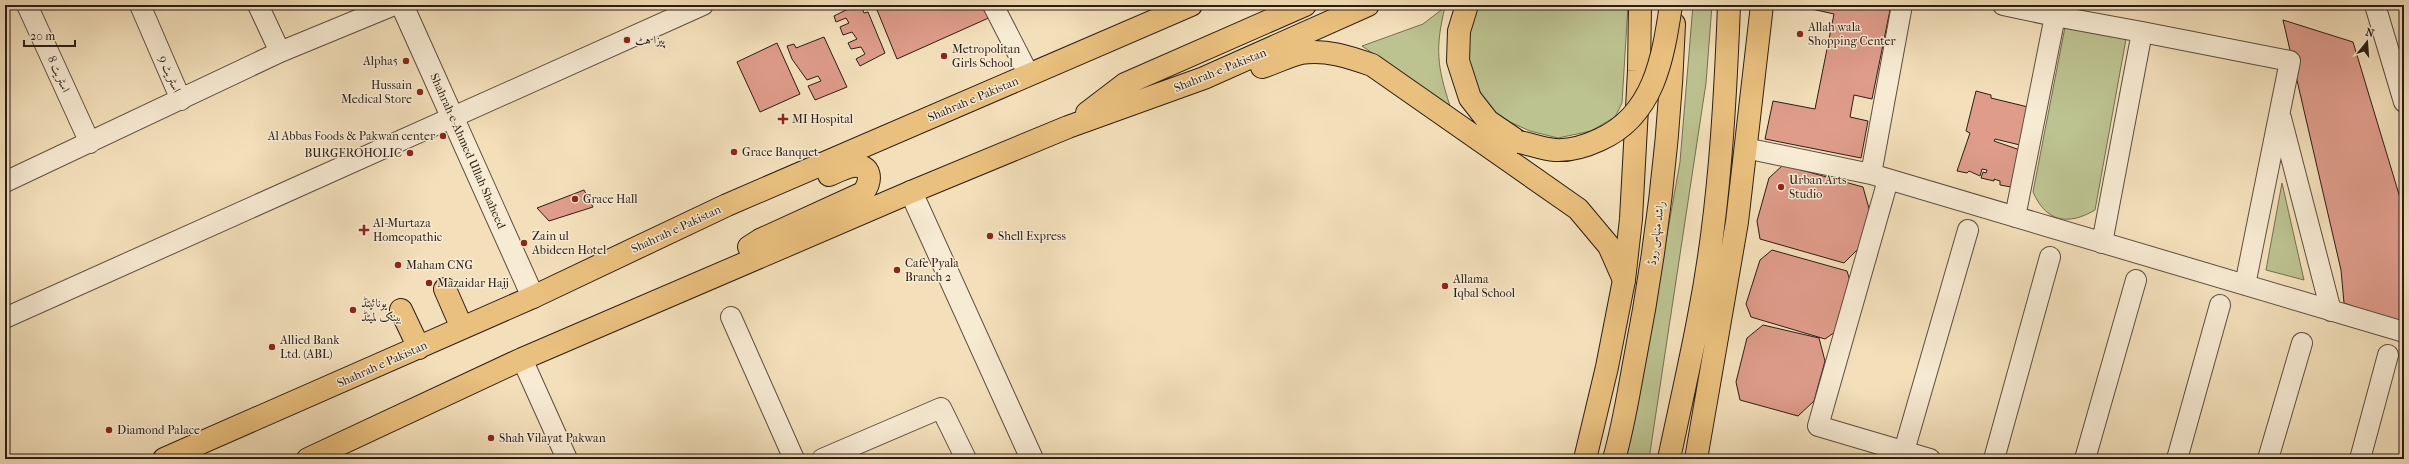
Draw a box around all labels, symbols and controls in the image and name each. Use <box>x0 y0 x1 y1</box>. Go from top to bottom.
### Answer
place label: Allah wala Shopping Center <box>1807 20 1897 48</box>
scale bar <box>24 22 75 48</box>
north arrow <box>2347 22 2387 62</box>
text: N <box>2364 25 2376 41</box>
text: 20 m <box>30 29 55 43</box>
marker: Allah wala Shopping Center <box>1795 29 1805 39</box>
place label: پیزا ہٹ <box>635 33 666 49</box>
marker: پیزا ہٹ <box>622 35 632 45</box>
place label: Metropolitan Girls School <box>952 42 1020 70</box>
street label: Shahrah-e-Pakistan <box>1172 45 1268 95</box>
marker: Metropolitan Girls School <box>939 51 949 61</box>
street label: اسٹریٹ 9 <box>155 53 184 95</box>
street label: اسٹریٹ 8 <box>44 54 73 95</box>
place label: Alpha5 <box>362 54 398 68</box>
marker: Alpha5 <box>401 56 411 66</box>
street label: Shahrah-e-Ahmed Ullah Shaheed <box>427 71 509 231</box>
street label: Shahrah e Pakistan <box>925 74 1021 124</box>
place label: Hussain Medical Store <box>341 78 412 106</box>
marker: Hussain Medical Store <box>415 87 425 97</box>
place label: MI Hospital <box>792 112 854 126</box>
marker: MI Hospital <box>777 113 789 125</box>
place label: Al Abbas Foods & Pakwan center <box>267 129 436 143</box>
marker: Al Abbas Foods & Pakwan center <box>438 131 448 141</box>
place label: Grace Banquet <box>742 145 819 159</box>
place label: BURGEROHOLIC <box>305 146 402 160</box>
marker: Grace Banquet <box>729 147 739 157</box>
marker: BURGEROHOLIC <box>405 148 415 158</box>
place label: Urban Arts Studio <box>1789 173 1847 201</box>
marker: Urban Arts Studio <box>1776 182 1786 192</box>
place label: Grace Hall <box>583 192 638 206</box>
marker: Grace Hall <box>570 194 580 204</box>
street label: راشد منہاس روڈ <box>1645 200 1668 266</box>
street label: Shahrah e Pakistan <box>629 202 723 256</box>
place label: Al-Murtaza Homeopathic <box>372 216 442 244</box>
marker: Al-Murtaza Homeopathic <box>358 224 370 236</box>
place label: Zain ul Abideen Hotel <box>531 229 607 257</box>
place label: Shell Express <box>998 229 1066 243</box>
marker: Shell Express <box>985 231 995 241</box>
marker: Zain ul Abideen Hotel <box>519 238 529 248</box>
place label: Cafe Pyala Branch 2 <box>905 256 959 284</box>
place label: Maham CNG <box>406 258 473 272</box>
marker: Maham CNG <box>393 260 403 270</box>
marker: Cafe Pyala Branch 2 <box>892 265 902 275</box>
place label: Allama Iqbal School <box>1452 272 1516 300</box>
place label: Mazaidar Hajj <box>437 276 509 290</box>
marker: Mazaidar Hajj <box>424 278 434 288</box>
marker: Allama Iqbal School <box>1440 281 1450 291</box>
place label: یونائیٹڈ بینک لمیٹڈ <box>361 296 402 324</box>
marker: یونائیٹڈ بینک لمیٹڈ <box>348 305 358 315</box>
place label: Allied Bank Ltd. (ABL) <box>279 333 340 361</box>
street label: Shahrah e Pakistan <box>335 338 429 390</box>
marker: Allied Bank Ltd. (ABL) <box>267 342 277 352</box>
place label: Diamond Palace <box>117 423 200 437</box>
marker: Diamond Palace <box>104 425 114 435</box>
place label: Shah Vilayat Pakwan <box>499 431 606 445</box>
marker: Shah Vilayat Pakwan <box>486 433 496 443</box>

